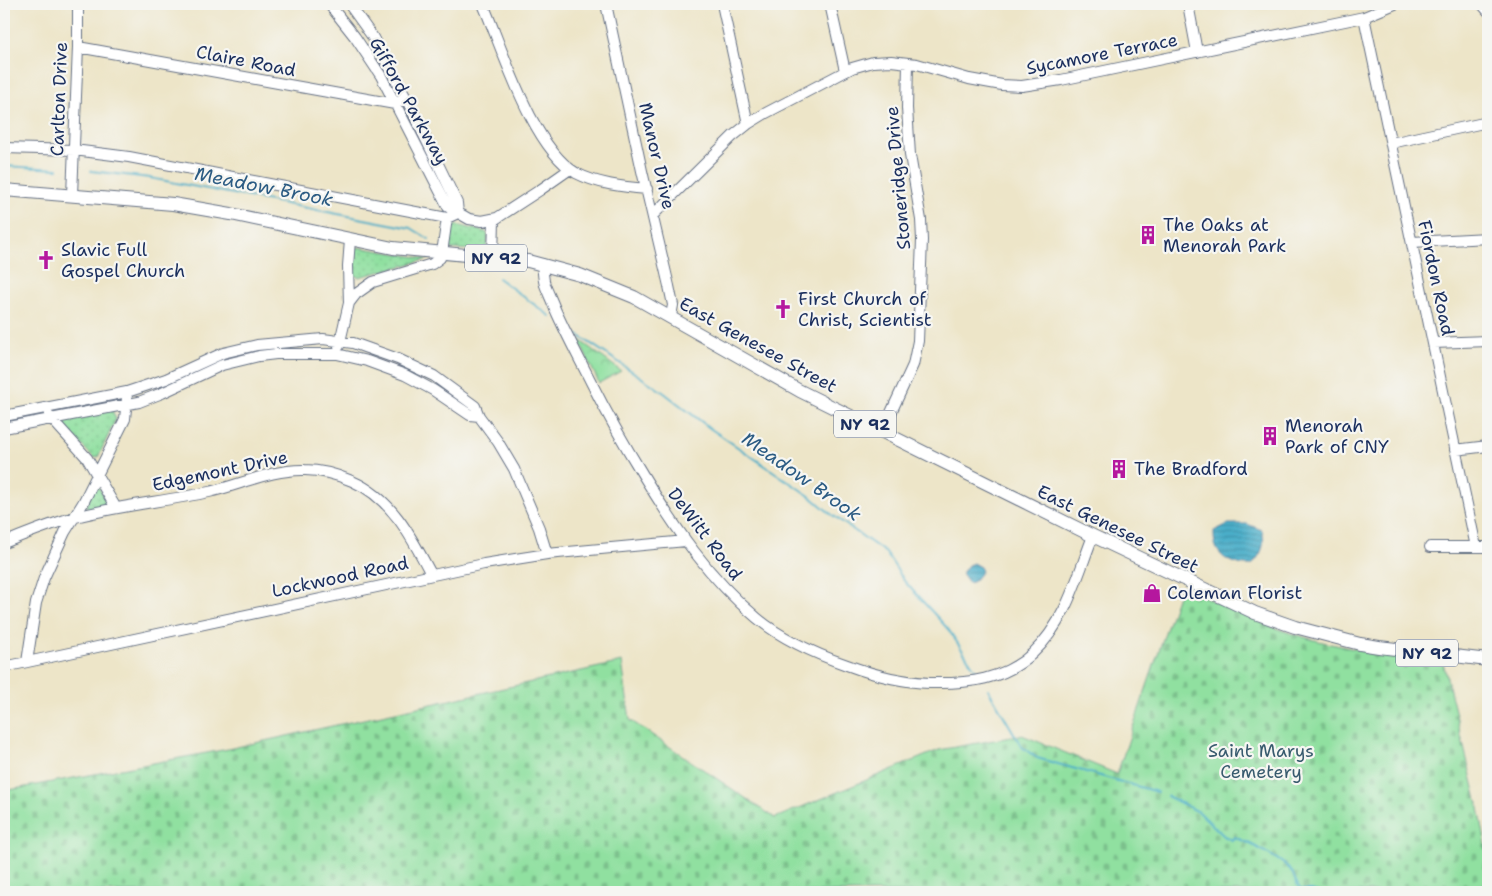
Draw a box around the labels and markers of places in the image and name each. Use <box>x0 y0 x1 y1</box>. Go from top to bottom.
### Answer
place label: The Oaks at Menorah Park <box>1163 213 1286 258</box>
building icon: The Oaks at Menorah Park <box>1137 224 1159 246</box>
place label: Slavic Full Gospel Church <box>61 238 185 283</box>
church icon: Slavic Full Gospel Church <box>35 249 57 271</box>
place label: First Church of Christ, Scientist <box>798 287 932 332</box>
church icon: First Church of Christ, Scientist <box>772 298 794 320</box>
place label: Menorah Park of CNY <box>1285 414 1389 459</box>
building icon: Menorah Park of CNY <box>1259 425 1281 447</box>
place label: The Bradford <box>1134 457 1248 481</box>
building icon: The Bradford <box>1108 458 1130 480</box>
place label: Coleman Florist <box>1167 581 1302 605</box>
shop icon: Coleman Florist <box>1141 582 1163 604</box>

